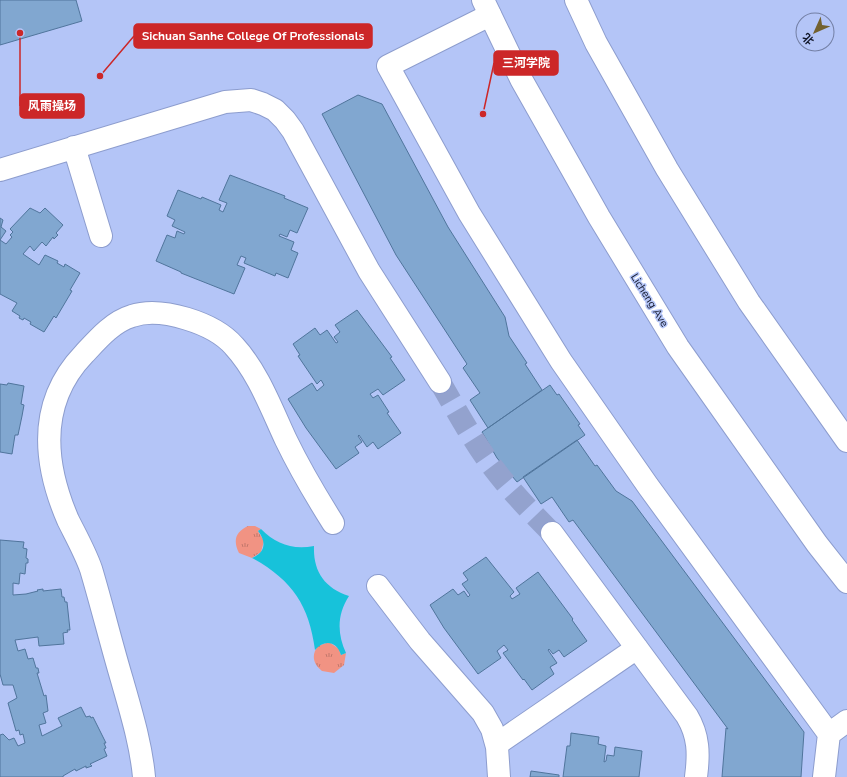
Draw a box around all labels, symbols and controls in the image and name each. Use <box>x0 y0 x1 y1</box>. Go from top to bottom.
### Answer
north arrow <box>795 12 835 52</box>
callout: Sichuan Sanhe College Of Professionals <box>134 24 372 48</box>
text: Sichuan Sanhe College Of Professionals <box>142 28 364 44</box>
text: 北 <box>799 30 817 48</box>
callout: 三河学院 <box>494 51 558 75</box>
text: 三河学院 <box>502 55 550 71</box>
callout: 风雨操场 <box>20 94 84 118</box>
text: 风雨操场 <box>28 98 76 114</box>
street label: Licheng Ave <box>627 271 672 330</box>

